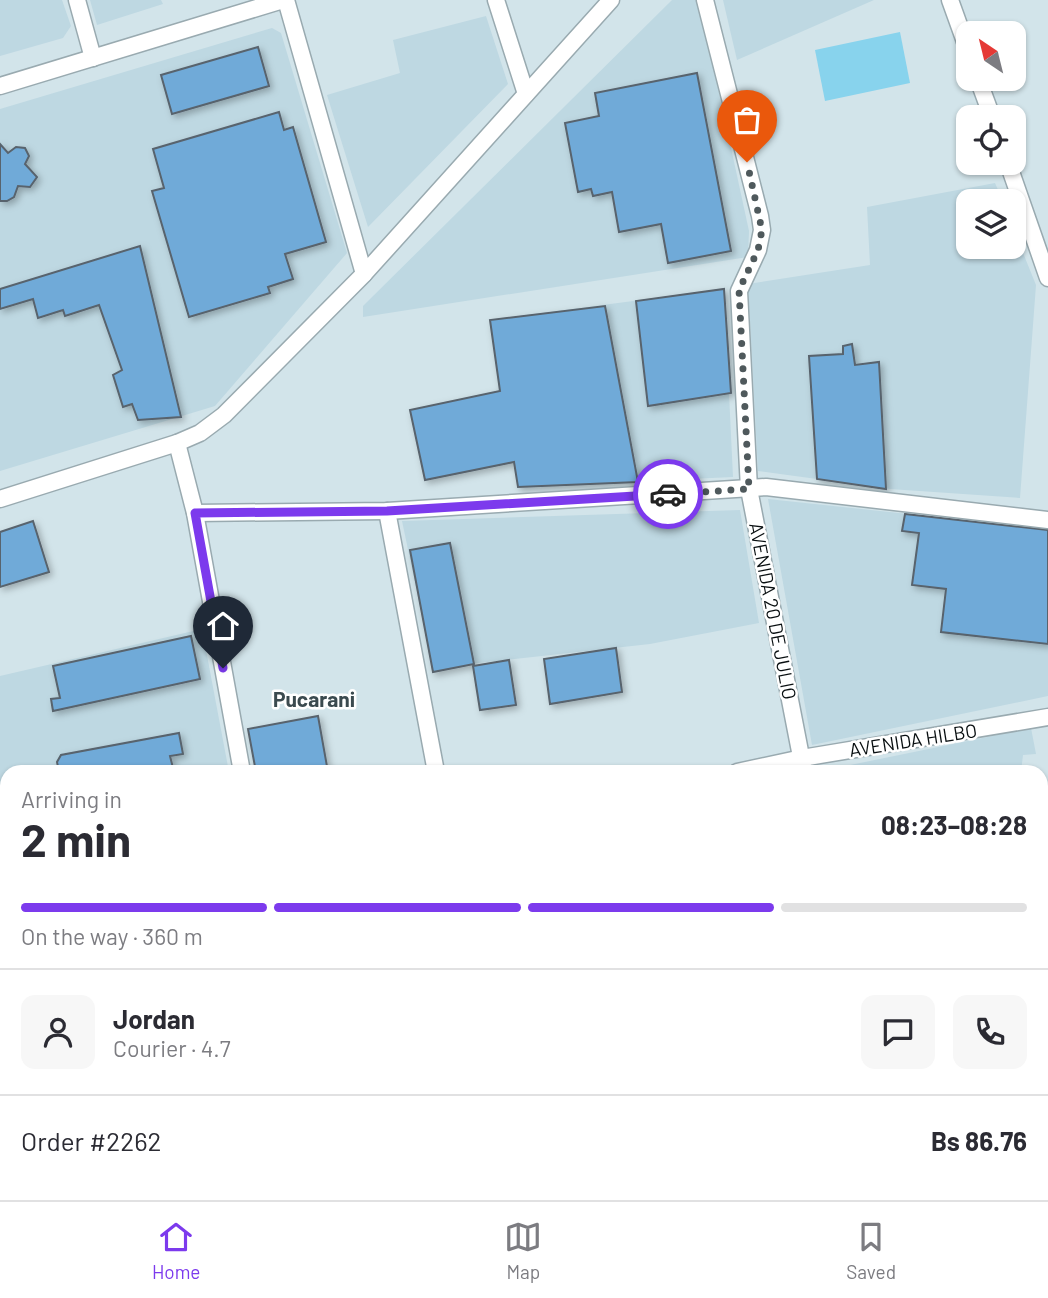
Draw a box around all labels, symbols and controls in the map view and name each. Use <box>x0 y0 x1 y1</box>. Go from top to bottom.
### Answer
north arrow <box>956 21 1026 91</box>
map controls <box>956 21 1026 259</box>
pin <box>717 90 777 162</box>
icon: bag <box>728 101 766 139</box>
button: locate <box>956 105 1026 175</box>
button: layers <box>956 189 1026 259</box>
courier <box>633 459 703 529</box>
icon: car <box>649 475 687 513</box>
street label: AVENIDA 20 DE JULIO <box>745 520 802 701</box>
pin <box>193 596 253 668</box>
icon: home <box>204 607 242 645</box>
district label: Pucarani <box>273 686 355 711</box>
street label: AVENIDA HILBO <box>847 718 979 761</box>
text: Arriving in <box>21 785 122 813</box>
text: 08:23–08:28 <box>881 809 1027 840</box>
text: 2 min <box>21 811 131 866</box>
text: On the way · 360 m <box>21 922 203 950</box>
button: person <box>21 995 95 1069</box>
button: chat <box>861 995 935 1069</box>
button: phone <box>953 995 1027 1069</box>
text: Jordan <box>113 1003 195 1034</box>
text: Courier · 4.7 <box>113 1034 231 1062</box>
text: Order #2262 <box>21 1125 162 1156</box>
text: Bs 86.76 <box>931 1125 1027 1156</box>
tab: Home <box>152 1218 200 1283</box>
tab: Map <box>504 1218 542 1283</box>
tab: Saved <box>846 1218 896 1283</box>

